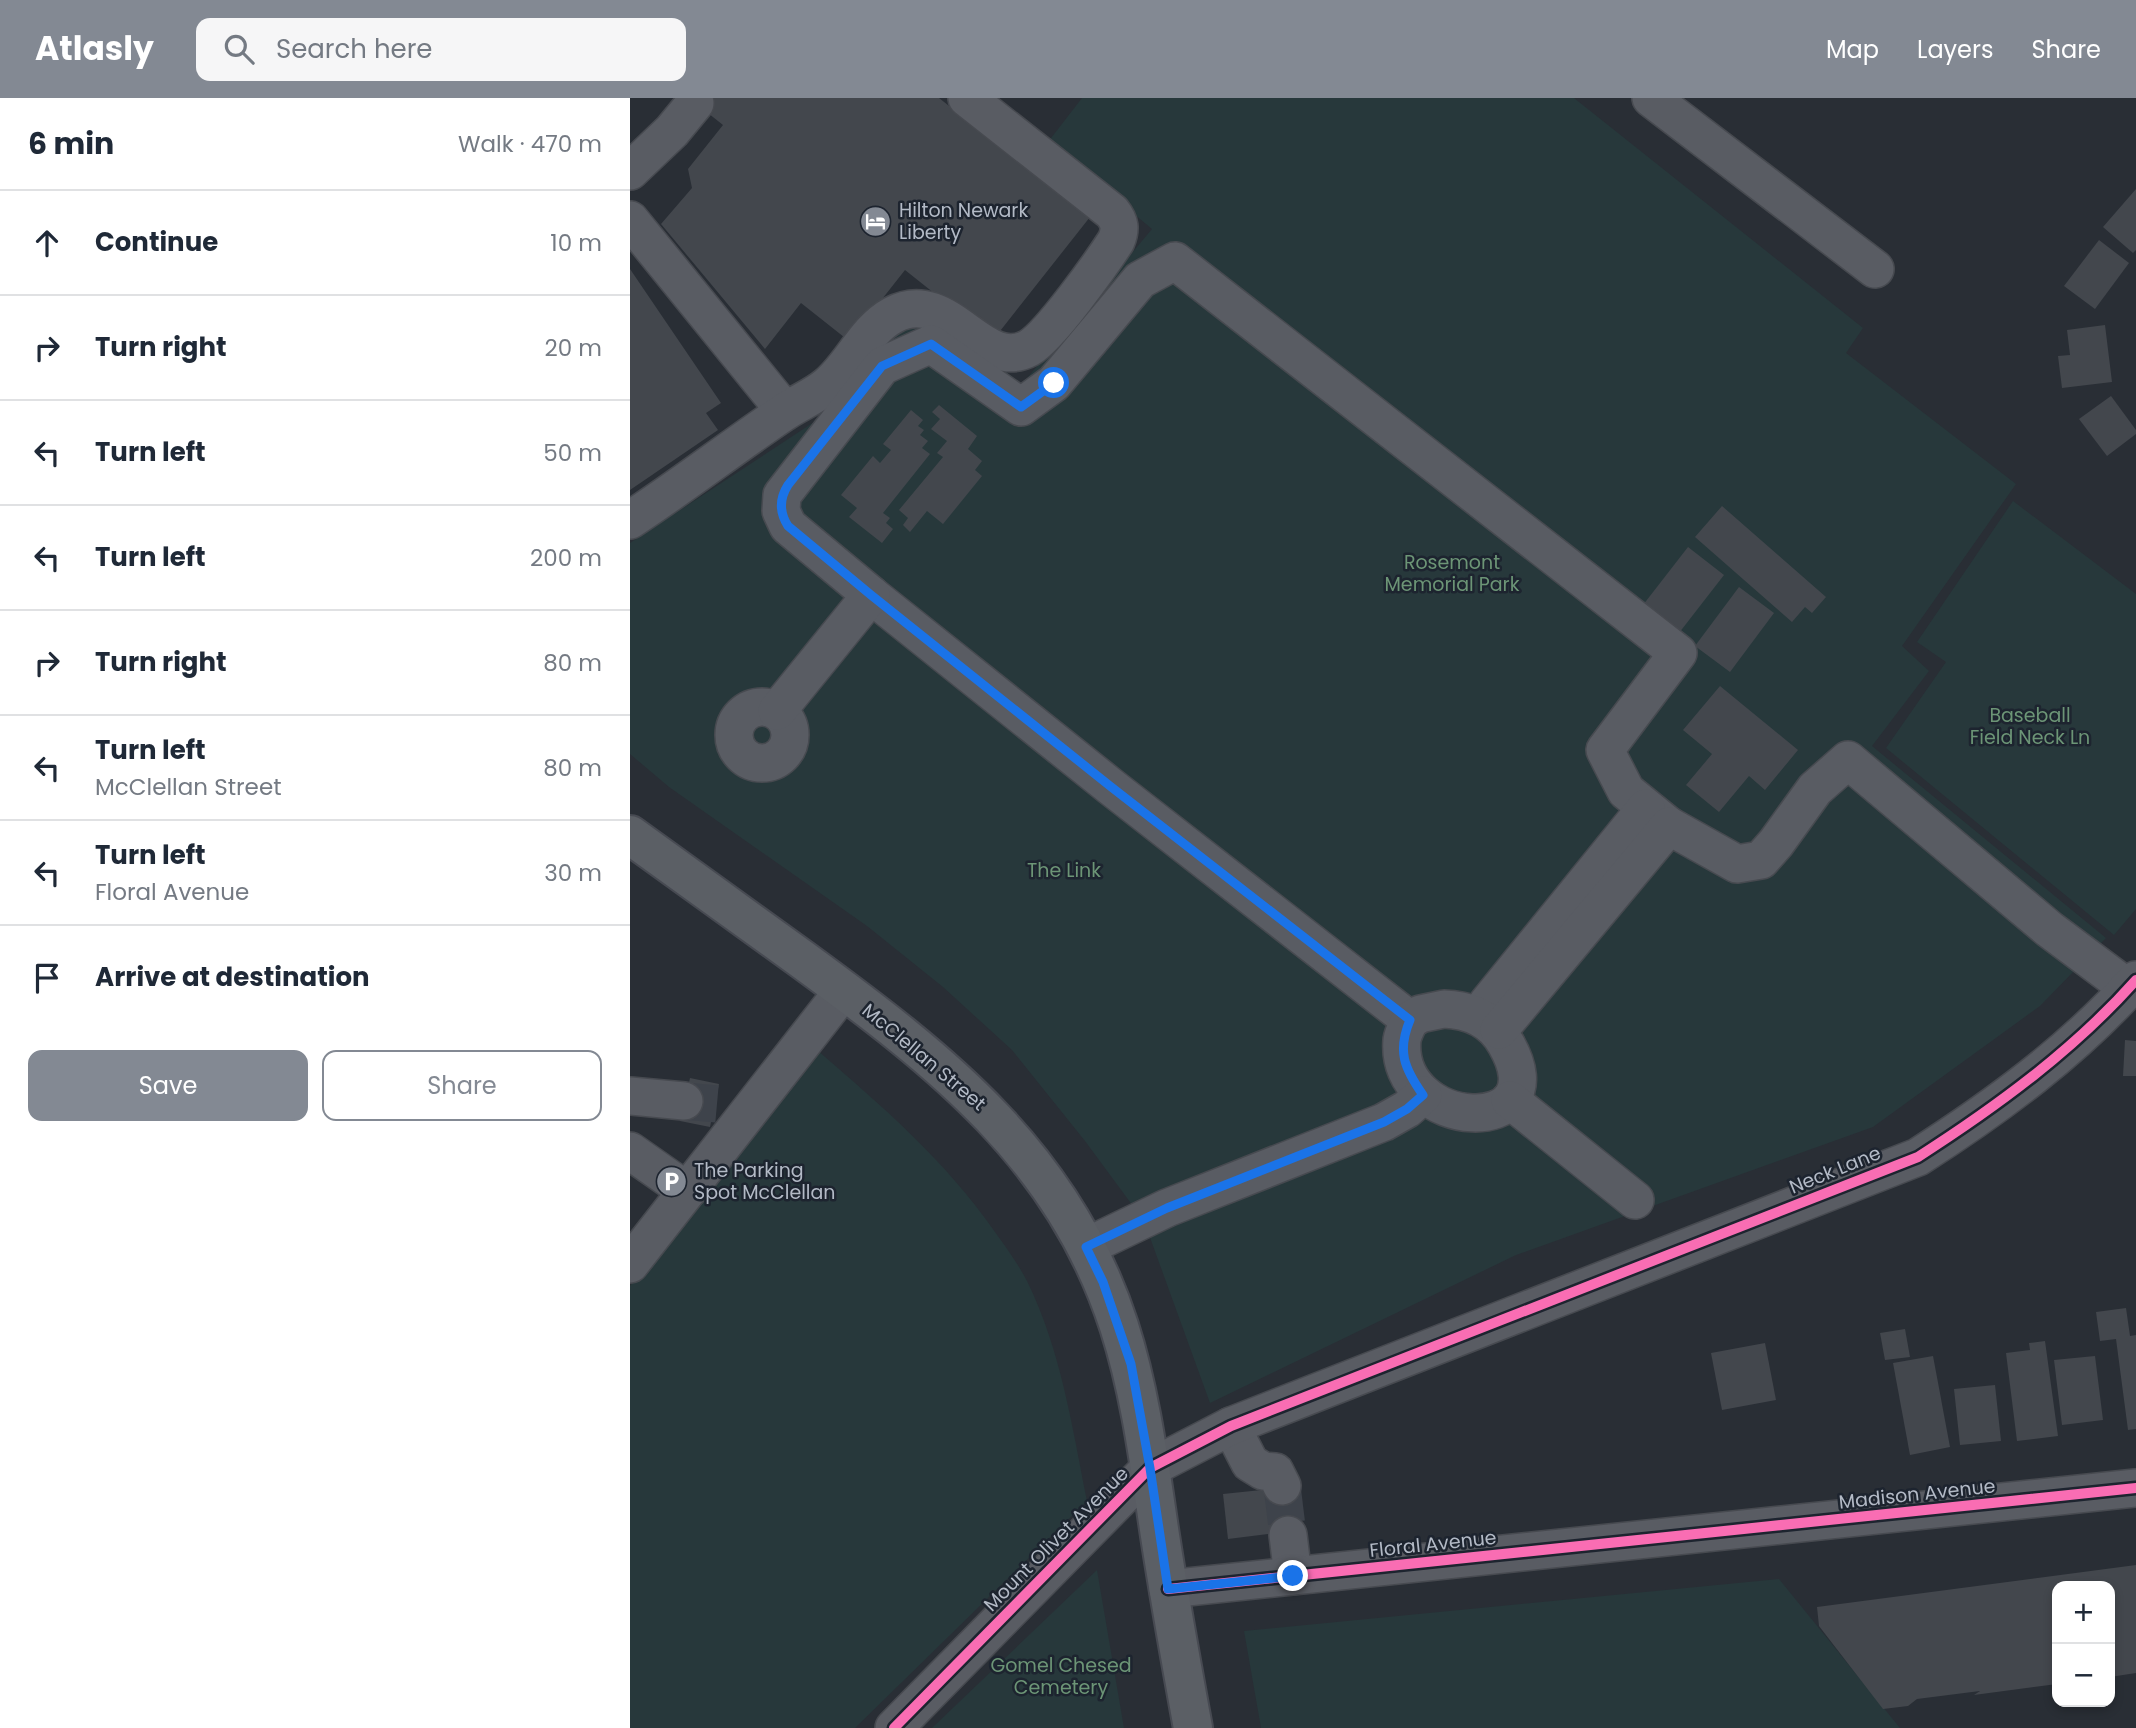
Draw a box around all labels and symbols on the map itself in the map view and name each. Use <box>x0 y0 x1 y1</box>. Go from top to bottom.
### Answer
place label: Hilton Newark Liberty <box>899 197 1028 246</box>
hotel icon: Hilton Newark Liberty <box>859 204 893 238</box>
route start <box>1038 367 1069 398</box>
park label: Rosemont Memorial Park <box>1385 549 1520 598</box>
park label: Baseball Field Neck Ln <box>1970 702 2090 751</box>
park label: The Link <box>1027 857 1101 884</box>
street label: McClellan Street <box>856 997 992 1117</box>
street label: Neck Lane <box>1785 1139 1885 1201</box>
place label: The Parking Spot McClellan <box>694 1157 836 1206</box>
parking icon: The Parking Spot McClellan <box>654 1164 688 1198</box>
street label: Mount Olivet Avenue <box>978 1461 1134 1617</box>
street label: Madison Avenue <box>1837 1472 1997 1516</box>
street label: Floral Avenue <box>1368 1524 1498 1564</box>
route end <box>1277 1560 1308 1591</box>
park label: Gomel Chesed Cemetery <box>990 1652 1132 1701</box>

